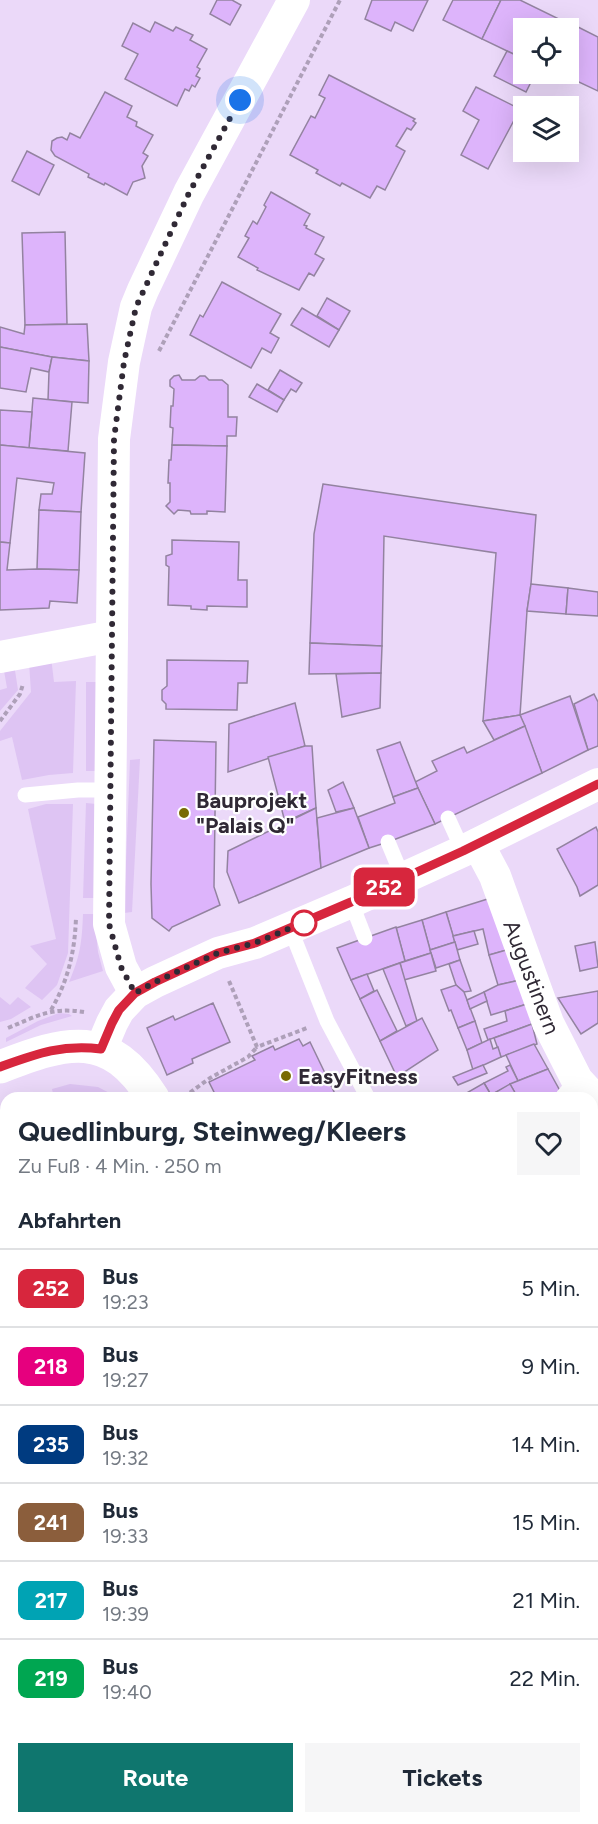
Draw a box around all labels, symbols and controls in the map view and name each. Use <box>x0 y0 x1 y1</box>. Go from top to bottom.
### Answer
map controls <box>513 18 579 162</box>
button: locate <box>513 18 579 84</box>
your location <box>225 85 255 115</box>
button: layers <box>513 96 579 162</box>
place label: Bauprojekt "Palais Q" <box>196 787 307 839</box>
marker: Bauprojekt "Palais Q" <box>177 806 191 820</box>
line badge: 252 <box>350 868 418 906</box>
text: 252 <box>366 875 402 900</box>
unlabelled marker <box>291 910 317 936</box>
street label: Augustinern <box>497 916 566 1038</box>
place label: EasyFitness <box>298 1063 418 1090</box>
marker: EasyFitness <box>279 1069 293 1083</box>
button: heart <box>517 1112 580 1175</box>
text: Quedlinburg, Steinweg/Kleers <box>18 1114 406 1148</box>
text: Zu Fuß · 4 Min. · 250 m <box>18 1154 222 1178</box>
text: Abfahrten <box>18 1207 121 1234</box>
text: Bus <box>102 1263 138 1290</box>
text: 5 Min. <box>521 1275 580 1302</box>
text: 252 <box>33 1276 69 1301</box>
text: 19:23 <box>102 1290 149 1314</box>
text: Bus <box>102 1341 138 1368</box>
text: 9 Min. <box>522 1353 580 1380</box>
text: 218 <box>34 1354 68 1379</box>
text: 19:27 <box>102 1368 149 1392</box>
text: Bus <box>102 1419 138 1446</box>
text: 14 Min. <box>511 1431 580 1458</box>
text: 235 <box>33 1432 69 1457</box>
text: 19:32 <box>102 1446 149 1470</box>
text: Bus <box>102 1497 138 1524</box>
text: 15 Min. <box>512 1509 580 1536</box>
text: 241 <box>34 1510 68 1535</box>
text: 19:33 <box>102 1524 148 1548</box>
text: Bus <box>102 1575 138 1602</box>
text: 21 Min. <box>513 1587 580 1614</box>
text: 217 <box>35 1588 67 1613</box>
text: 19:39 <box>102 1602 149 1626</box>
text: Bus <box>102 1653 138 1680</box>
text: 22 Min. <box>509 1665 580 1692</box>
text: 219 <box>34 1666 68 1691</box>
text: 19:40 <box>102 1680 152 1704</box>
button: Route <box>18 1743 293 1812</box>
button: Tickets <box>305 1743 580 1812</box>

